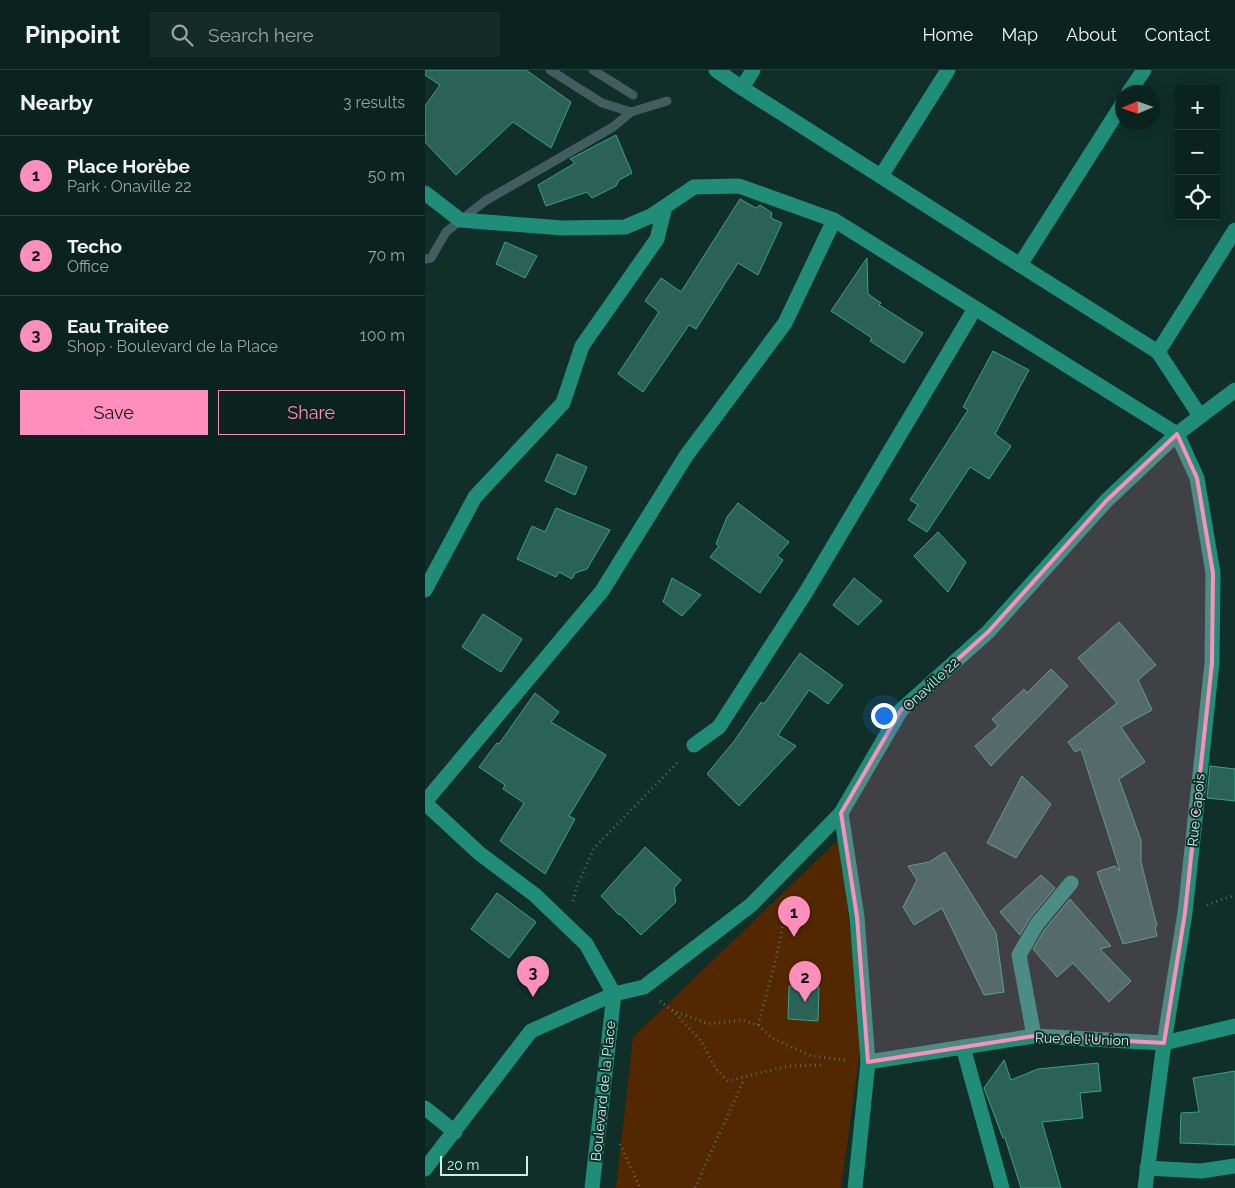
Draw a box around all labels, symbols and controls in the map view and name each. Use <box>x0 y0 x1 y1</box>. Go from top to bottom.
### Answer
search box <box>150 12 500 57</box>
text: Pinpoint <box>25 20 120 49</box>
icon: search <box>168 21 196 49</box>
text: Search here <box>208 24 314 46</box>
text: Home <box>922 24 973 45</box>
text: Map <box>1001 24 1038 45</box>
text: About <box>1066 24 1117 45</box>
text: Contact <box>1145 24 1210 45</box>
north arrow <box>1115 85 1160 130</box>
map controls <box>1175 85 1220 220</box>
button: + <box>1175 85 1220 130</box>
text: Nearby <box>20 90 93 115</box>
text: 3 results <box>343 93 405 112</box>
button: − <box>1175 130 1220 175</box>
text: Place Horèbe <box>67 155 190 177</box>
text: 1 <box>32 166 40 185</box>
text: 50 m <box>368 166 405 185</box>
button: locate <box>1175 175 1220 220</box>
text: Park · Onaville 22 <box>67 177 191 196</box>
text: Techo <box>67 235 122 257</box>
text: 2 <box>31 246 41 265</box>
text: 70 m <box>368 246 405 265</box>
text: Office <box>67 257 109 276</box>
text: Eau Traitee <box>67 315 169 337</box>
text: 3 <box>32 326 40 345</box>
text: 100 m <box>360 326 405 345</box>
text: Shop · Boulevard de la Place <box>67 337 278 356</box>
button: Save <box>20 390 208 435</box>
button: Share <box>218 390 405 435</box>
street label: Onaville 22 <box>900 654 962 714</box>
your location <box>871 703 897 729</box>
street label: Rue Capois <box>1184 773 1208 847</box>
pin: 1 <box>778 896 810 937</box>
pin: 3 <box>517 956 549 997</box>
pin: 2 <box>789 961 821 1002</box>
street label: Boulevard de la Place <box>588 1020 618 1162</box>
street label: Rue de l'Union <box>1035 1029 1129 1049</box>
scale bar <box>440 1153 527 1176</box>
text: 20 m <box>447 1157 479 1173</box>

